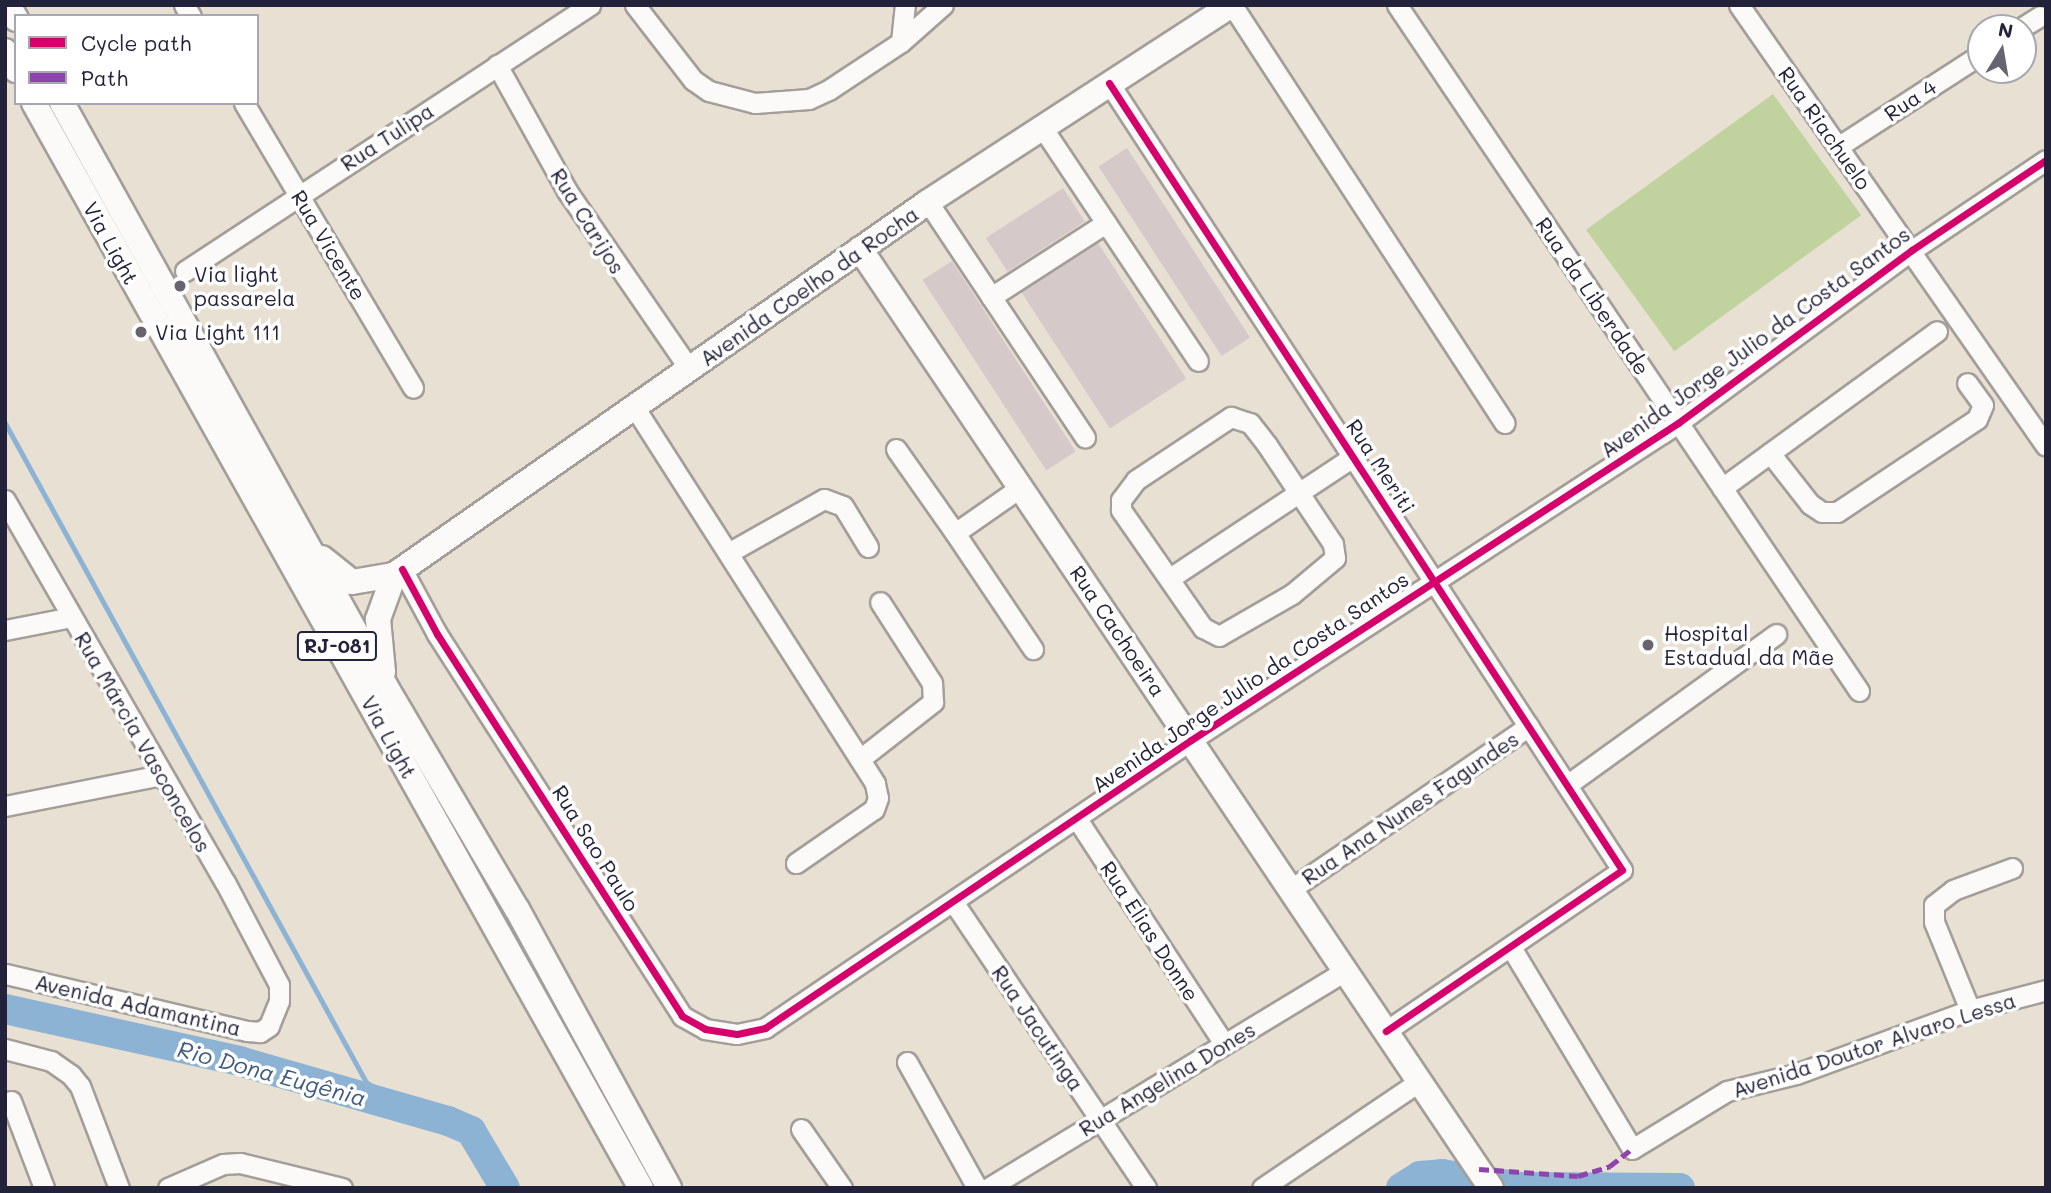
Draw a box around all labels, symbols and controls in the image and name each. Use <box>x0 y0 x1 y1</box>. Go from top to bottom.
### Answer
legend <box>14 14 259 105</box>
north arrow <box>1967 14 2037 84</box>
text: N <box>1996 16 2015 44</box>
text: Cycle path <box>81 29 191 56</box>
street label: Rua Riachuelo <box>1773 62 1877 194</box>
text: Path <box>81 64 128 91</box>
street label: Rua 4 <box>1879 74 1941 126</box>
street label: Rua Tulipa <box>336 98 438 176</box>
street label: Rua Carijos <box>546 164 630 278</box>
street label: Rua Vicente <box>286 185 372 305</box>
street label: Via Light <box>78 197 144 289</box>
street label: Avenida Coelho da Rocha <box>695 201 923 371</box>
street label: Rua da Liberdade <box>1531 212 1655 380</box>
street label: Avenida Jorge Julio da Costa Santos <box>1595 221 1915 463</box>
place label: Via light passarela <box>194 261 295 311</box>
marker: Via light passarela <box>172 278 188 294</box>
place label: Via Light 111 <box>155 319 280 345</box>
marker: Via Light 111 <box>133 324 149 340</box>
street label: Rua Meriti <box>1341 414 1421 518</box>
street label: Rua Cachoeira <box>1065 561 1171 701</box>
street label: Avenida Jorge Julio da Costa Santos <box>1087 566 1413 798</box>
place label: Hospital Estadual da Mãe <box>1664 620 1834 670</box>
street label: Rua Márcia Vasconcelos <box>70 627 216 857</box>
road number: RJ-081 <box>297 631 377 662</box>
marker: Hospital Estadual da Mãe <box>1638 635 1658 655</box>
street label: Via Light <box>356 691 422 783</box>
street label: Rua Ana Nunes Fagundes <box>1297 726 1523 890</box>
street label: Rua Sao Paulo <box>547 780 645 916</box>
street label: Rua Elias Donne <box>1095 856 1205 1006</box>
street label: Rua Jacutinga <box>987 961 1089 1095</box>
street label: Avenida Adamantina <box>33 969 243 1041</box>
street label: Avenida Doutor Alvaro Lessa <box>1729 987 2019 1103</box>
street label: Rua Angelina Dones <box>1074 1016 1260 1142</box>
water label: Rio Dona Eugênia <box>175 1035 369 1111</box>

